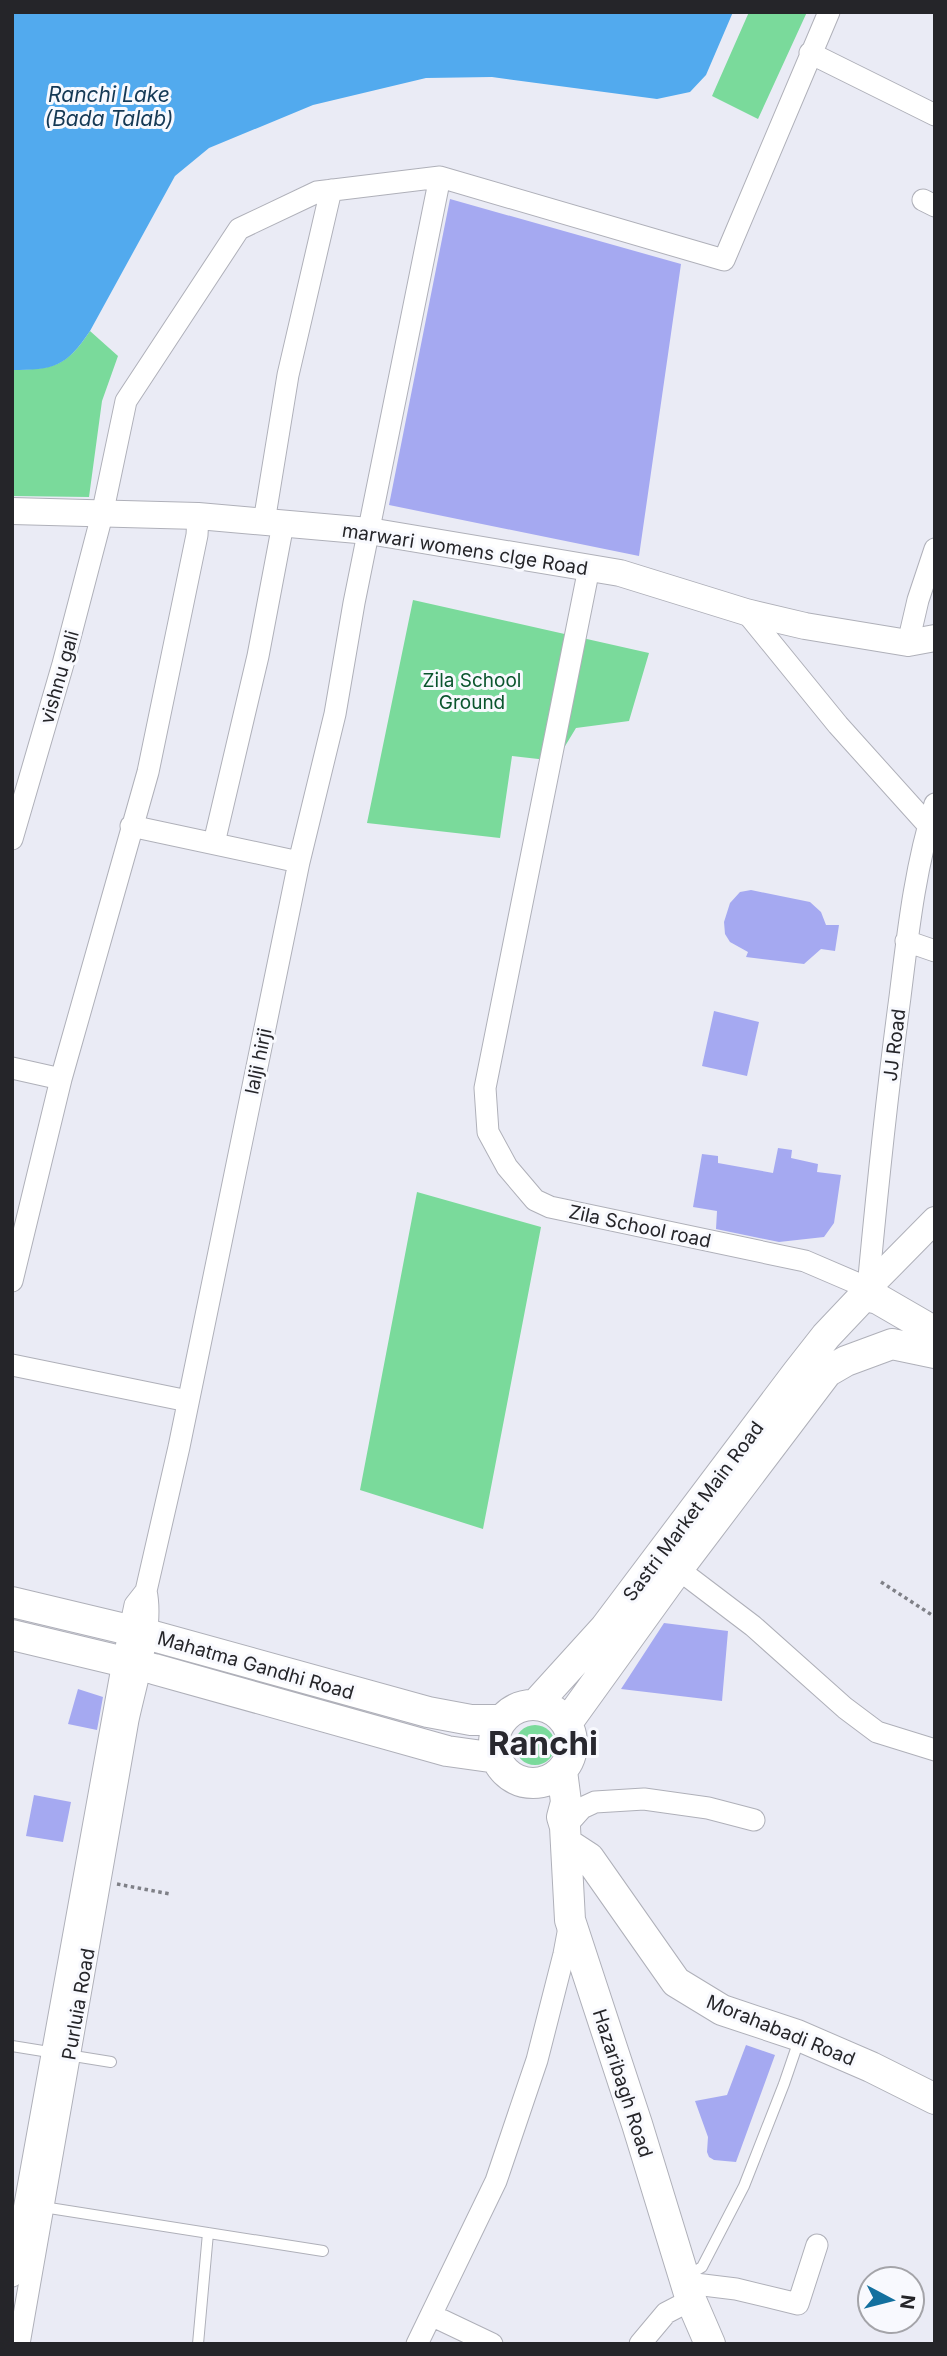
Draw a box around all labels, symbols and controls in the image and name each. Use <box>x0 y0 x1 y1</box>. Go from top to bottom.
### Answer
water label: Ranchi Lake (Bada Talab) <box>44 82 174 131</box>
street label: marwari womens clge Road <box>340 519 589 580</box>
street label: vishnu gali <box>35 628 84 726</box>
park label: Zila School Ground <box>423 669 521 714</box>
street label: JJ Road <box>879 1007 910 1083</box>
street label: lalji hirji <box>240 1026 277 1096</box>
street label: Zila School road <box>567 1200 713 1253</box>
street label: Sastri Market Main Road <box>618 1417 769 1606</box>
street label: Mahatma Gandhi Road <box>155 1626 357 1705</box>
district label: Ranchi <box>488 1723 598 1763</box>
street label: Purluia Road <box>57 1946 100 2062</box>
street label: Morahabadi Road <box>703 1990 858 2071</box>
street label: Hazaribagh Road <box>588 2006 657 2160</box>
north arrow <box>856 2265 926 2335</box>
text: N <box>895 2293 920 2311</box>

